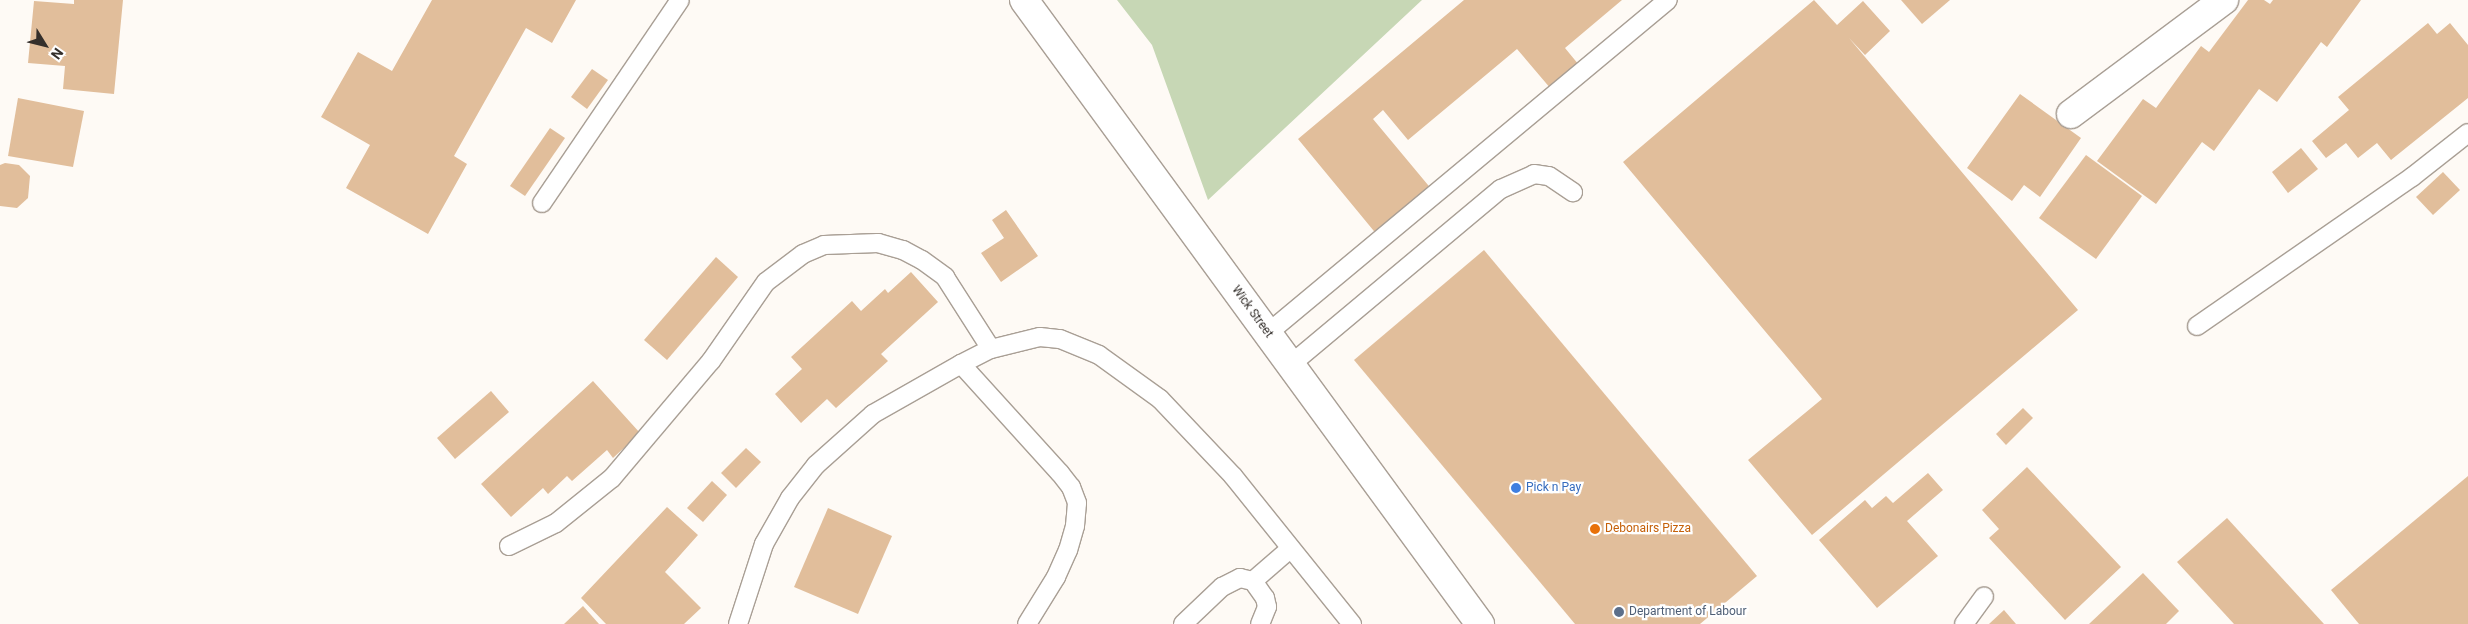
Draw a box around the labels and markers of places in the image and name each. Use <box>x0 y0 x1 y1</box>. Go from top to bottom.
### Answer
place label: Pick n Pay <box>1526 481 1581 495</box>
marker: Pick n Pay <box>1510 482 1522 494</box>
place label: Debonairs Pizza <box>1605 522 1691 536</box>
marker: Debonairs Pizza <box>1589 523 1601 535</box>
place label: Department of Labour <box>1629 605 1746 619</box>
marker: Department of Labour <box>1613 606 1625 618</box>

